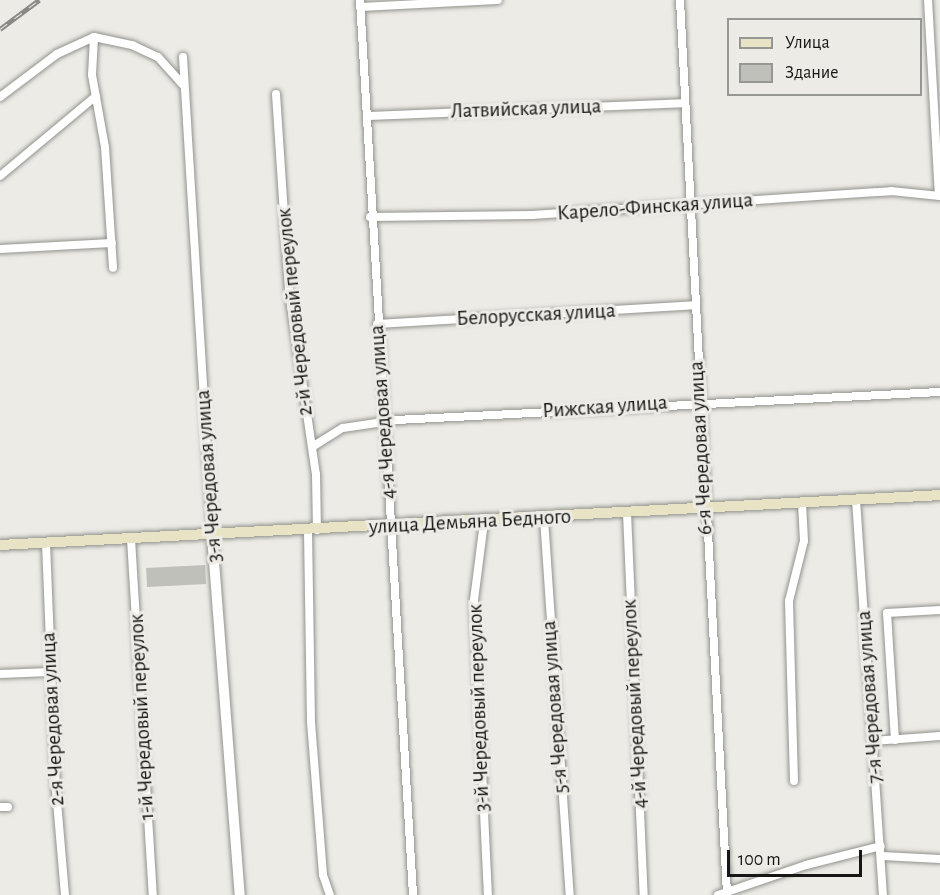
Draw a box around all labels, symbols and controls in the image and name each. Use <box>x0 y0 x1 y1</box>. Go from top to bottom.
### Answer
legend <box>727 18 922 96</box>
text: Улица <box>785 34 830 52</box>
text: Здание <box>785 64 839 82</box>
street label: Латвийская улица <box>450 94 602 124</box>
street label: Карело-Финская улица <box>556 188 754 226</box>
street label: 2-й Чередовый переулок <box>272 207 318 417</box>
street label: Белорусская улица <box>456 298 616 332</box>
street label: 4-я Чередовая улица <box>364 324 402 500</box>
street label: 6-я Чередовая улица <box>684 360 718 536</box>
street label: 3-я Чередовая улица <box>190 389 228 563</box>
street label: Рижская улица <box>542 390 668 424</box>
street label: улица Демьяна Бедного <box>368 504 572 540</box>
street label: 4-й Чередовый переулок <box>617 599 653 809</box>
street label: 3-й Чередовый переулок <box>463 604 495 812</box>
street label: 7-я Чередовая улица <box>851 610 889 784</box>
street label: 1-й Чередовый переулок <box>124 613 160 821</box>
street label: 5-я Чередовая улица <box>536 620 574 794</box>
street label: 2-я Чередовая улица <box>36 632 70 806</box>
scale bar <box>730 838 865 876</box>
text: 100 m <box>738 851 781 869</box>

